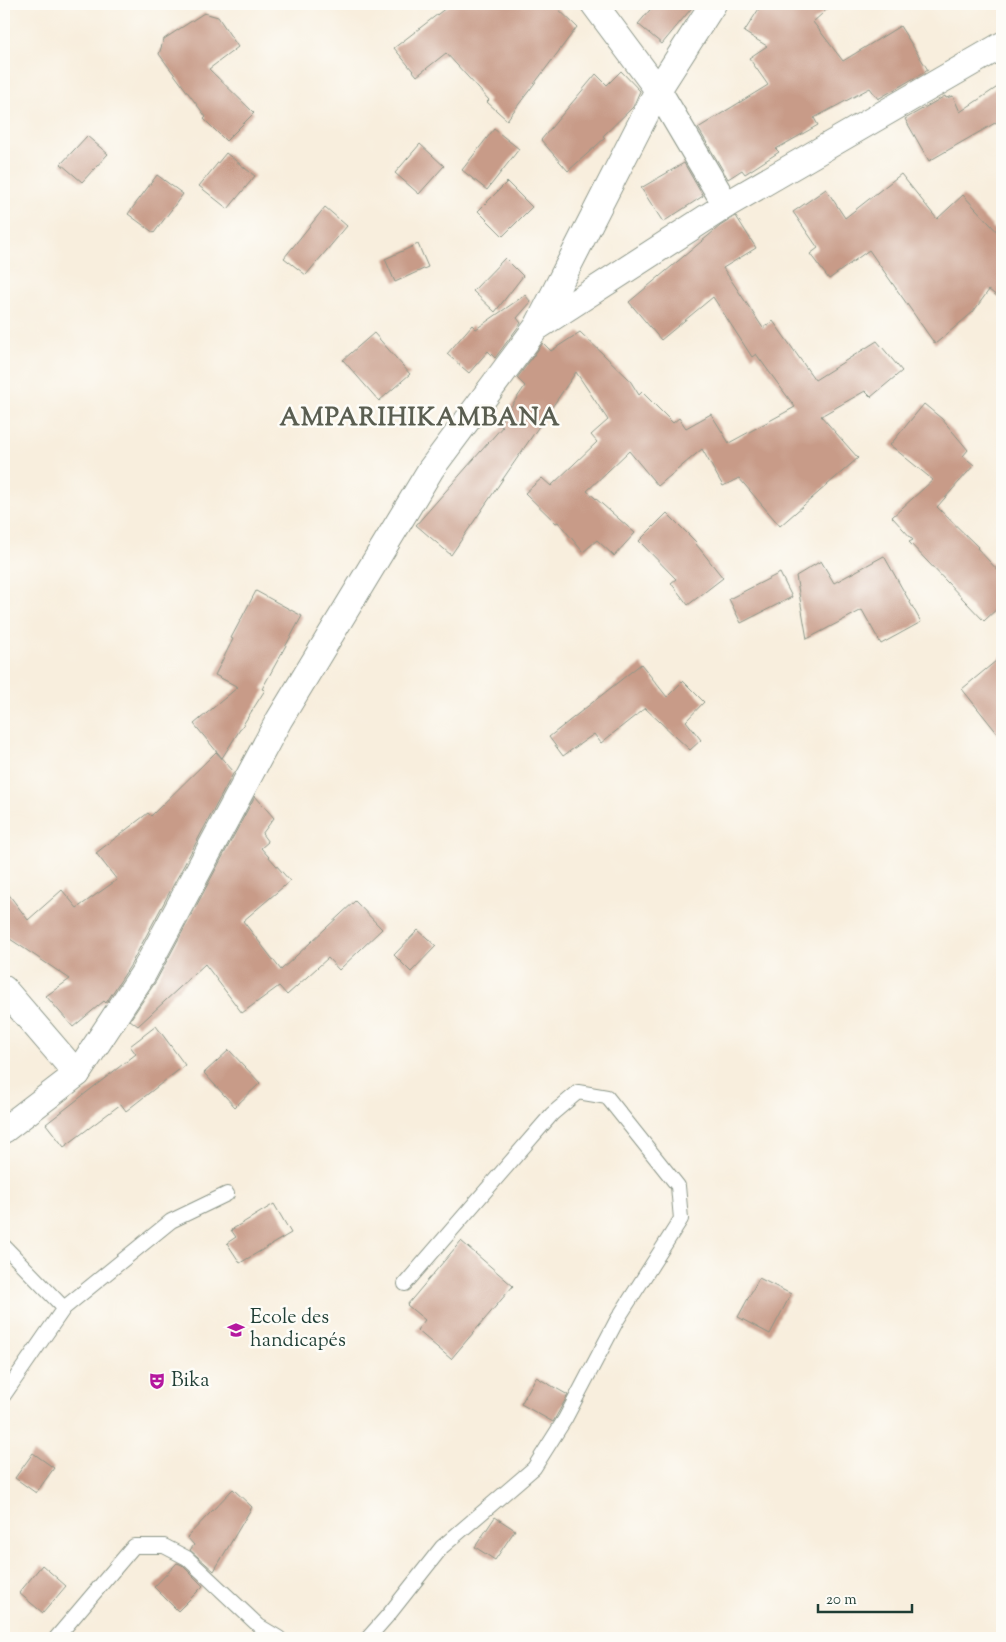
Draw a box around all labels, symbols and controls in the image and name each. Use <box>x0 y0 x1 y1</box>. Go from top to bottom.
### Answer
district label: AMPARIHIKAMBANA <box>279 401 561 437</box>
place label: Ecole des handicapés <box>250 1304 346 1356</box>
school or university icon: Ecole des handicapés <box>226 1320 246 1340</box>
place label: Bika <box>171 1367 209 1396</box>
theatre icon: Bika <box>147 1371 167 1391</box>
scale bar <box>818 1582 912 1614</box>
text: 20 m <box>826 1590 857 1611</box>

